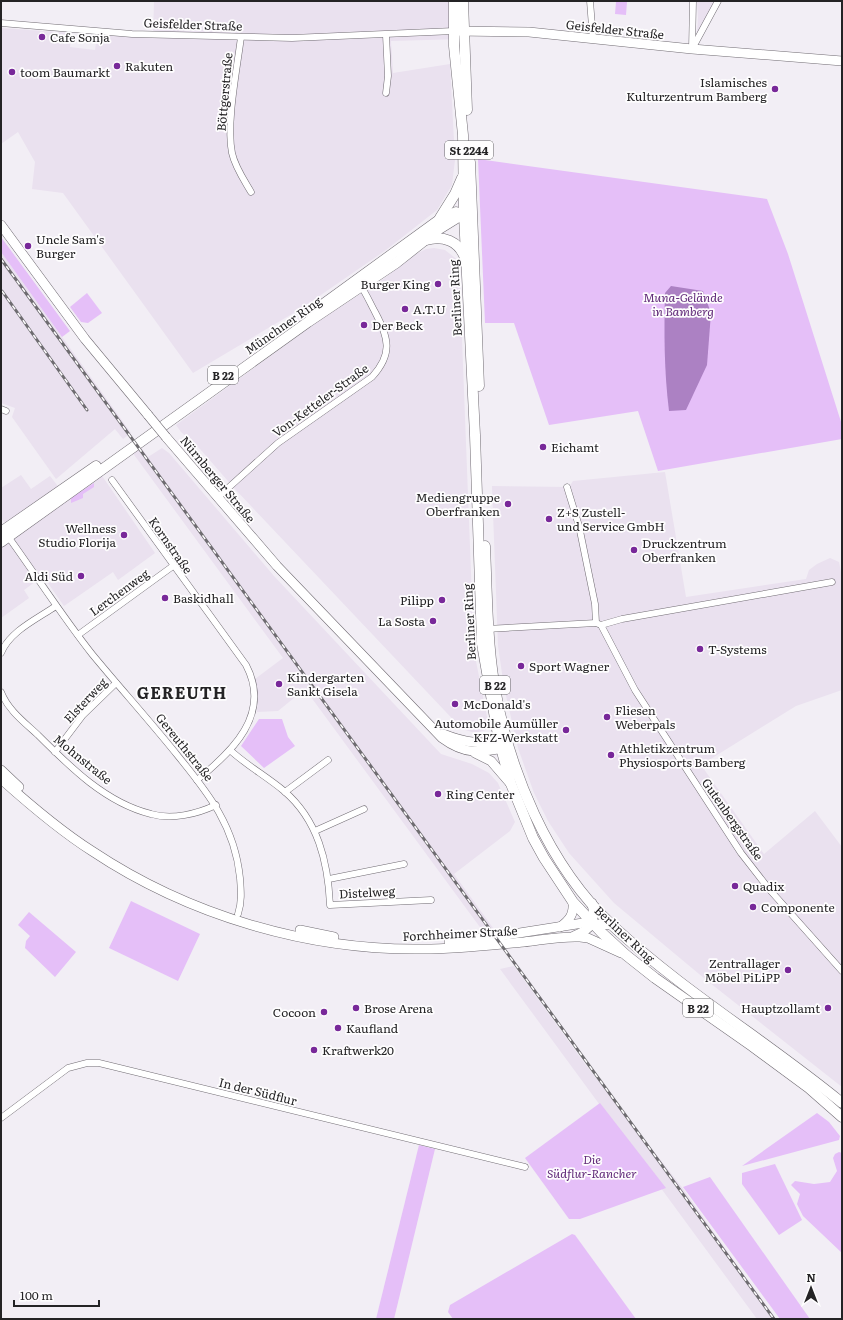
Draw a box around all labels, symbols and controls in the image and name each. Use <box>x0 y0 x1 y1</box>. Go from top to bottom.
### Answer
street label: Geisfelder Straße <box>143 13 243 35</box>
street label: Geisfelder Straße <box>565 15 665 43</box>
place label: Cafe Sonja <box>50 28 110 46</box>
marker: Cafe Sonja <box>37 32 47 42</box>
street label: Böttgerstraße <box>212 52 236 132</box>
place label: Rakuten <box>125 57 173 75</box>
marker: Rakuten <box>112 61 122 71</box>
place label: toom Baumarkt <box>20 63 110 81</box>
marker: toom Baumarkt <box>7 67 17 77</box>
place label: Islamisches Kulturzentrum Bamberg <box>626 73 768 105</box>
marker: Islamisches Kulturzentrum Bamberg <box>770 84 780 94</box>
road number: St 2244 <box>445 141 493 159</box>
place label: Uncle Sam's Burger <box>36 230 105 262</box>
marker: Uncle Sam's Burger <box>23 241 33 251</box>
street label: Berliner Ring <box>444 259 466 337</box>
place label: Burger King <box>360 275 430 293</box>
marker: Burger King <box>433 279 443 289</box>
park label: Muna-Gelände in Bamberg <box>643 288 723 320</box>
street label: Münchner Ring <box>241 292 325 358</box>
place label: A.T.U <box>413 300 446 318</box>
marker: A.T.U <box>400 304 410 314</box>
place label: Der Beck <box>372 316 423 334</box>
marker: Der Beck <box>359 320 369 330</box>
street label: Von-Ketteler-Straße <box>268 359 372 441</box>
road number: B 22 <box>208 366 238 384</box>
street label: Nürnberger Straße <box>176 432 260 526</box>
place label: Eichamt <box>551 438 599 456</box>
marker: Eichamt <box>538 442 548 452</box>
place label: Mediengruppe Oberfranken <box>416 488 500 520</box>
marker: Mediengruppe Oberfranken <box>503 499 513 509</box>
place label: Z+S Zustell- und Service GmbH <box>557 503 665 535</box>
street label: Kornstraße <box>145 513 197 577</box>
marker: Z+S Zustell- und Service GmbH <box>544 514 554 524</box>
place label: Wellness Studio Florija <box>38 519 117 551</box>
marker: Wellness Studio Florija <box>119 530 129 540</box>
place label: Druckzentrum Oberfranken <box>642 534 727 566</box>
marker: Druckzentrum Oberfranken <box>629 545 639 555</box>
street label: Lerchenweg <box>85 564 153 620</box>
place label: Aldi Süd <box>25 567 74 585</box>
marker: Aldi Süd <box>76 571 86 581</box>
street label: Berliner Ring <box>458 583 480 661</box>
place label: Baskidhall <box>173 589 234 607</box>
place label: Pilipp <box>400 591 434 609</box>
marker: Baskidhall <box>160 593 170 603</box>
marker: Pilipp <box>437 595 447 605</box>
place label: La Sosta <box>378 612 426 630</box>
marker: La Sosta <box>428 616 438 626</box>
place label: T-Systems <box>708 640 767 658</box>
marker: T-Systems <box>695 644 705 654</box>
place label: Sport Wagner <box>529 657 609 675</box>
marker: Sport Wagner <box>516 661 526 671</box>
place label: Kindergarten Sankt Gisela <box>287 668 364 700</box>
street label: Elsterweg <box>59 673 111 727</box>
road number: B 22 <box>480 676 510 694</box>
marker: Kindergarten Sankt Gisela <box>274 679 284 689</box>
district label: GEREUTH <box>137 680 227 704</box>
place label: McDonald's <box>463 695 531 713</box>
marker: McDonald's <box>450 699 460 709</box>
place label: Fliesen Weberpals <box>615 701 676 733</box>
street label: Gereuthstraße <box>152 709 218 785</box>
marker: Fliesen Weberpals <box>602 712 612 722</box>
place label: Automobile Aumüller KFZ-Werkstatt <box>434 714 558 746</box>
marker: Automobile Aumüller KFZ-Werkstatt <box>561 725 571 735</box>
street label: Mohnstraße <box>50 730 116 788</box>
place label: Athletikzentrum Physiosports Bamberg <box>619 739 746 771</box>
marker: Athletikzentrum Physiosports Bamberg <box>606 750 616 760</box>
street label: Gutenbergstraße <box>698 774 768 864</box>
place label: Ring Center <box>446 785 515 803</box>
marker: Ring Center <box>433 789 443 799</box>
place label: Quadix <box>743 877 784 895</box>
marker: Quadix <box>730 881 740 891</box>
street label: Distelweg <box>338 882 396 902</box>
place label: Componente <box>761 898 835 916</box>
street label: Berliner Ring <box>591 901 659 967</box>
marker: Componente <box>748 902 758 912</box>
street label: Forchheimer Straße <box>402 921 518 945</box>
place label: Zentrallager Möbel PiLiPP <box>704 954 780 986</box>
marker: Zentrallager Möbel PiLiPP <box>783 965 793 975</box>
place label: Brose Arena <box>364 999 434 1017</box>
road number: B 22 <box>683 999 713 1017</box>
place label: Hauptzollamt <box>741 999 820 1017</box>
place label: Cocoon <box>273 1003 316 1021</box>
marker: Brose Arena <box>351 1003 361 1013</box>
marker: Hauptzollamt <box>823 1003 833 1013</box>
marker: Cocoon <box>319 1007 329 1017</box>
place label: Kaufland <box>346 1019 399 1037</box>
marker: Kaufland <box>333 1023 343 1033</box>
place label: Kraftwerk20 <box>322 1041 394 1059</box>
marker: Kraftwerk20 <box>309 1045 319 1055</box>
street label: In der Südflur <box>217 1073 299 1109</box>
park label: Die Südflur-Rancher <box>547 1150 637 1182</box>
north arrow <box>791 1268 831 1308</box>
text: N <box>806 1269 816 1285</box>
scale bar <box>14 1282 99 1308</box>
text: 100 m <box>20 1286 53 1304</box>

